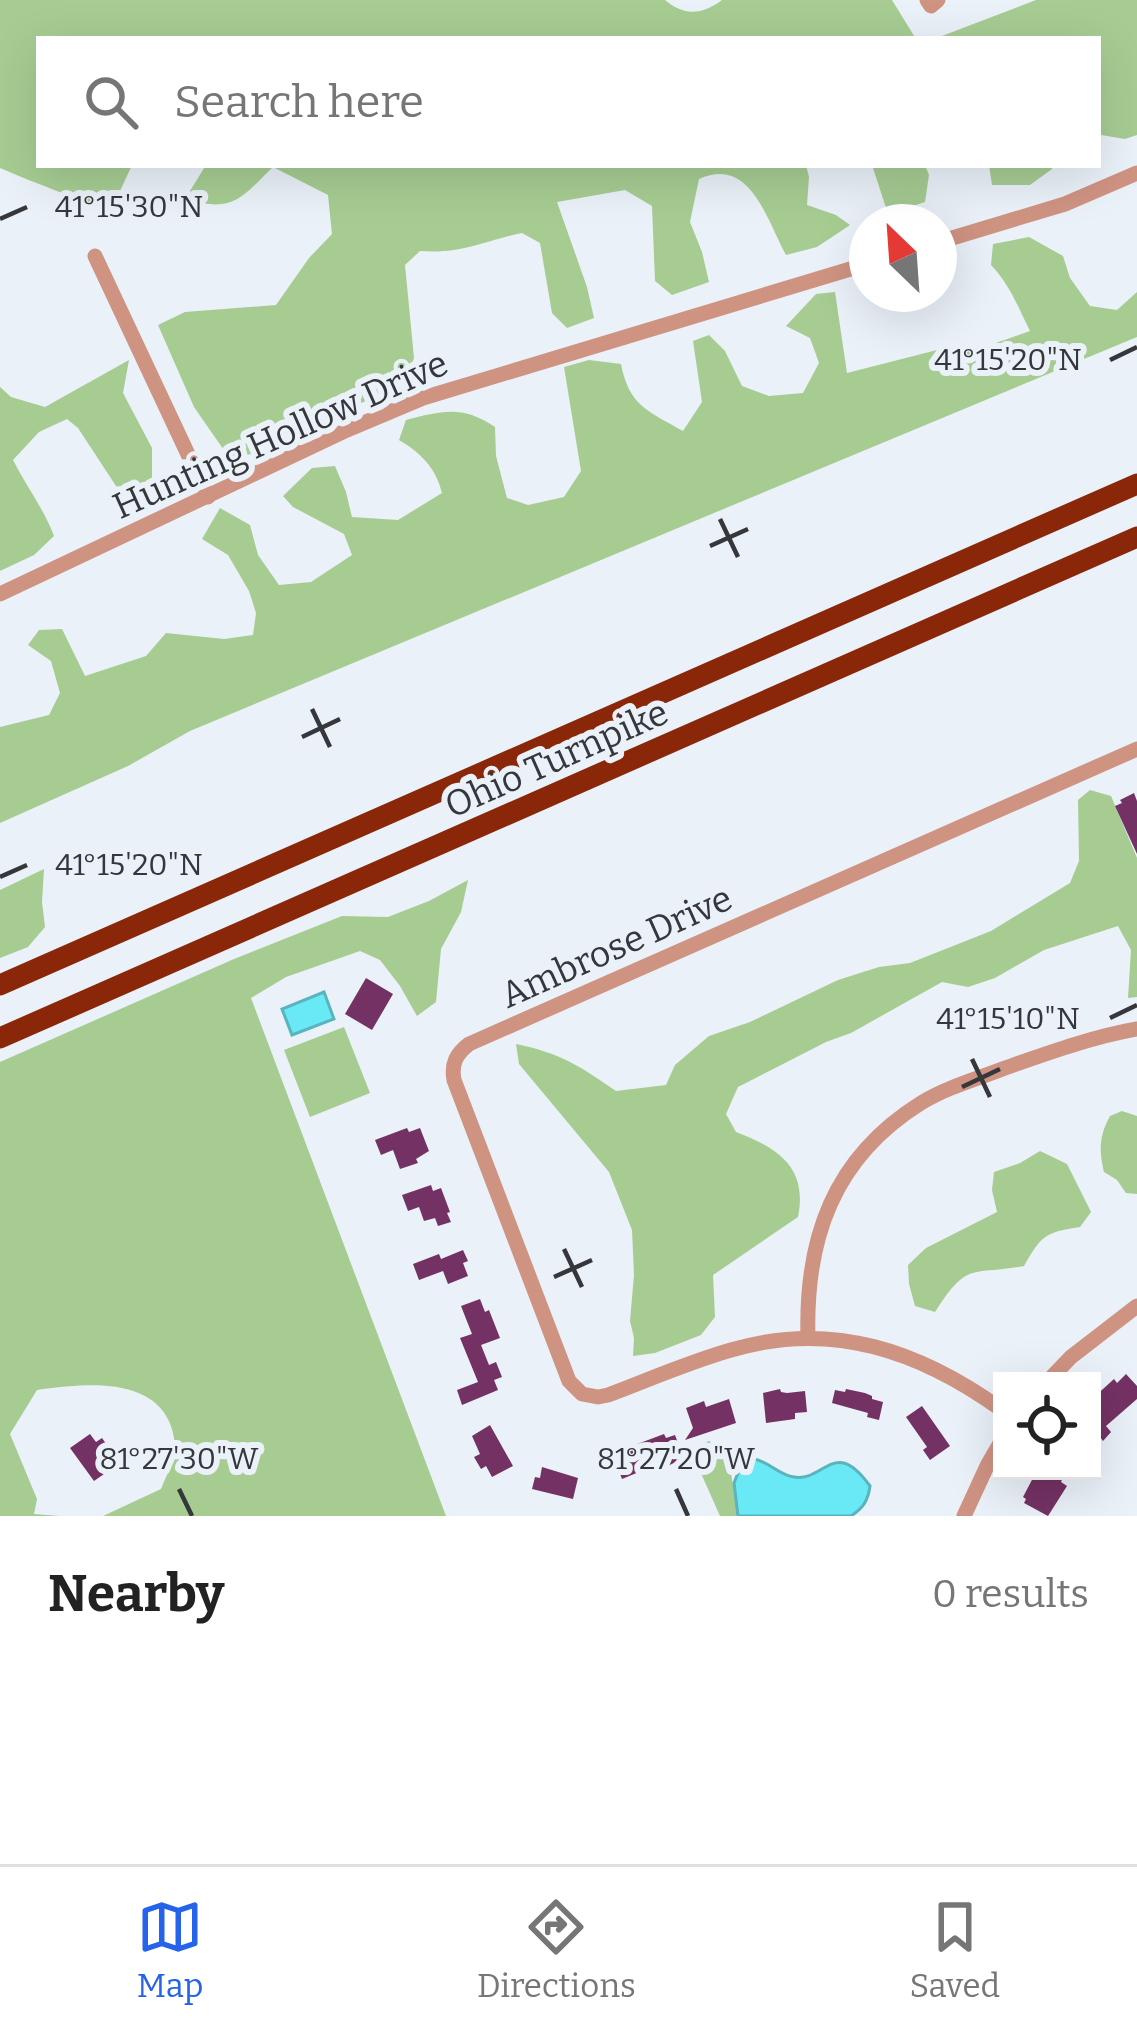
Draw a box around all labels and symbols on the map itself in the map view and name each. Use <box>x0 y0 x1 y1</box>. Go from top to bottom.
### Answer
text: 41°15'30"N <box>55 189 203 225</box>
north arrow <box>849 204 957 312</box>
street label: Hunting Hollow Drive <box>106 341 455 529</box>
text: 41°15'20"N <box>934 342 1082 378</box>
street label: Ohio Turnpike <box>438 690 675 828</box>
text: 41°15'20"N <box>55 847 203 883</box>
street label: Ambrose Drive <box>494 876 739 1018</box>
text: 41°15'10"N <box>936 1001 1080 1037</box>
text: 81°27'30"W <box>100 1441 259 1477</box>
text: 81°27'20"W <box>597 1441 755 1477</box>

